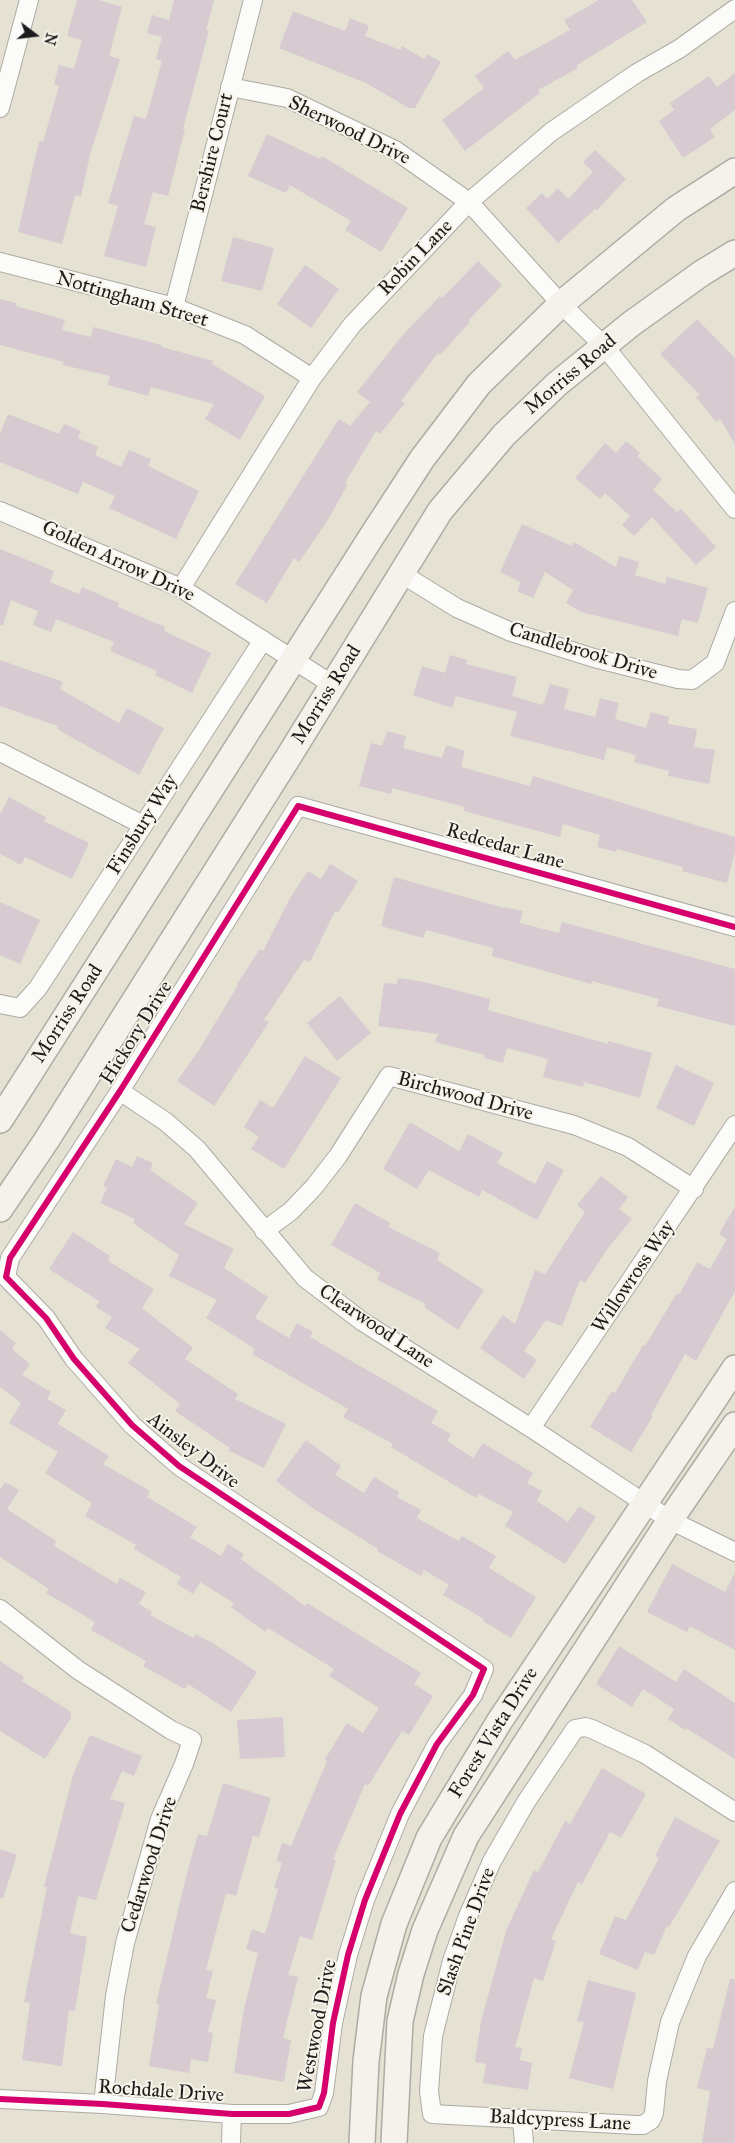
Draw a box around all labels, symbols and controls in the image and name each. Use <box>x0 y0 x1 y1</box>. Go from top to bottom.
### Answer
north arrow <box>10 10 60 60</box>
text: N <box>40 31 60 47</box>
street label: Bershire Court <box>187 91 239 215</box>
street label: Sherwood Drive <box>284 91 414 171</box>
street label: Robin Lane <box>374 215 458 301</box>
street label: Nottingham Street <box>53 267 211 333</box>
street label: Morriss Road <box>520 330 622 420</box>
street label: Golden Arrow Drive <box>38 516 198 608</box>
street label: Candlebrook Drive <box>506 618 660 686</box>
street label: Morriss Road <box>287 641 367 749</box>
street label: Finsbury Way <box>103 770 183 880</box>
street label: Redcedar Lane <box>443 819 567 875</box>
street label: Morriss Road <box>27 960 109 1068</box>
street label: Hickory Drive <box>96 977 178 1089</box>
street label: Birchwood Drive <box>395 1067 535 1127</box>
street label: Willowross Way <box>588 1216 680 1338</box>
street label: Clearwood Lane <box>314 1280 438 1374</box>
street label: Ainsley Drive <box>142 1408 244 1494</box>
street label: Forest Vista Drive <box>444 1663 544 1803</box>
street label: Cedarwood Drive <box>117 1794 183 1936</box>
street label: Slash Pine Drive <box>433 1865 501 1999</box>
street label: Westwood Drive <box>293 1958 343 2094</box>
street label: Rochdale Drive <box>97 2076 225 2108</box>
street label: Baldcypress Lane <box>489 2105 631 2137</box>

